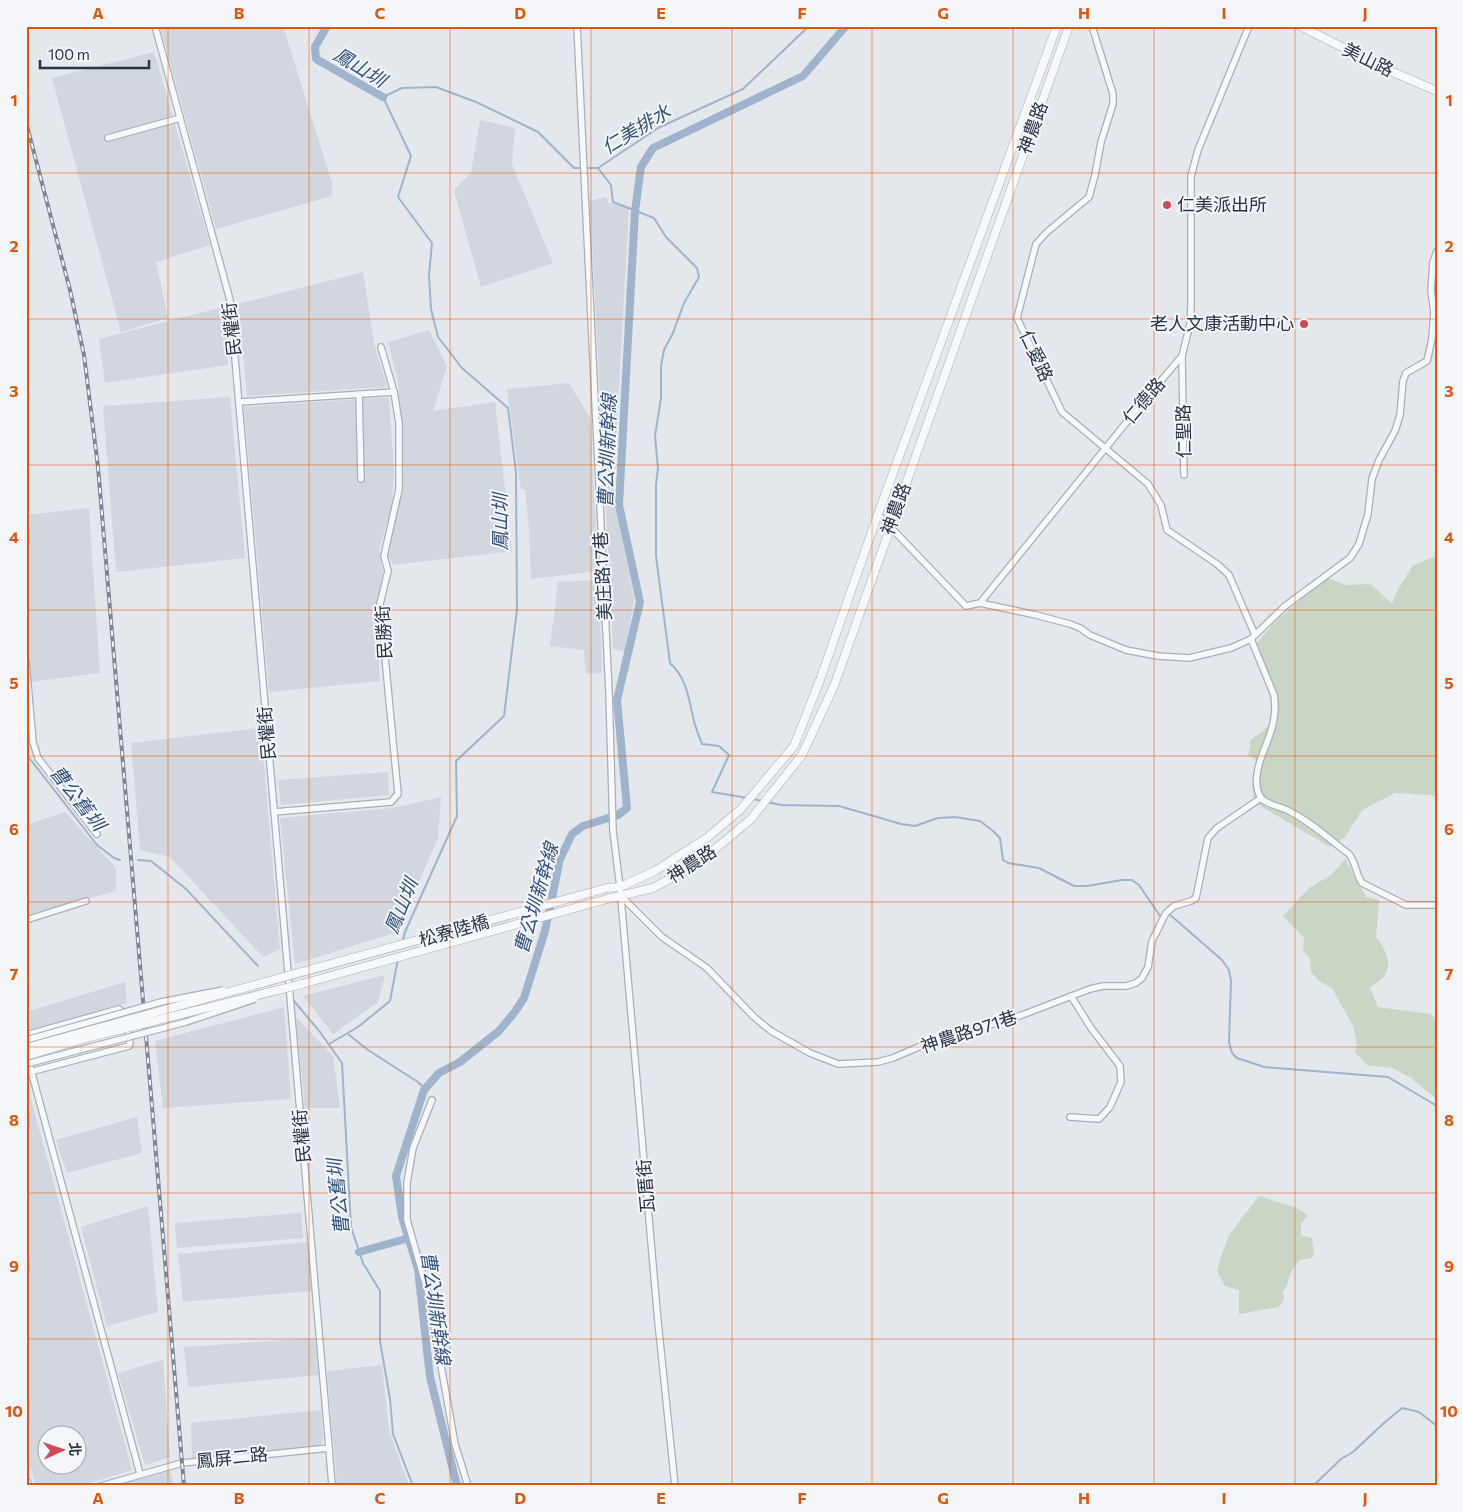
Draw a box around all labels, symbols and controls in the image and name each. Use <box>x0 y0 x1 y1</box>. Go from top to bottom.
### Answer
text: A <box>92 3 104 22</box>
text: B <box>234 3 245 22</box>
text: C <box>375 3 386 22</box>
text: D <box>514 3 526 22</box>
text: E <box>656 3 666 22</box>
text: F <box>797 3 807 22</box>
text: G <box>937 3 949 22</box>
text: H <box>1078 3 1090 22</box>
text: I <box>1221 3 1227 22</box>
text: J <box>1362 3 1368 22</box>
street label: 美山路 <box>1339 37 1398 81</box>
scale bar <box>40 38 149 70</box>
water label: 鳳山圳 <box>330 42 393 93</box>
text: 100 m <box>48 45 90 63</box>
text: 1 <box>10 90 18 109</box>
text: 1 <box>1445 90 1453 109</box>
water label: 仁美排水 <box>597 99 675 158</box>
street label: 神農路 <box>1012 99 1052 157</box>
place label: 仁美派出所 <box>1177 193 1267 215</box>
marker: 仁美派出所 <box>1161 199 1173 211</box>
text: 2 <box>9 236 19 255</box>
text: 2 <box>1444 236 1454 255</box>
street label: 民權街 <box>217 301 245 357</box>
place label: 老人文康活動中心 <box>1150 312 1294 334</box>
marker: 老人文康活動中心 <box>1298 318 1310 330</box>
street label: 仁愛路 <box>1016 326 1058 385</box>
street label: 仁德路 <box>1117 373 1169 428</box>
text: 3 <box>9 381 19 400</box>
text: 3 <box>1444 381 1454 400</box>
water label: 曹公圳新幹線 <box>593 392 620 508</box>
street label: 仁聖路 <box>1172 404 1194 458</box>
street label: 神農路 <box>875 480 915 538</box>
water label: 鳳山圳 <box>488 491 511 551</box>
text: 4 <box>9 527 19 546</box>
text: 4 <box>1444 527 1454 546</box>
street label: 美庄路17巷 <box>589 531 615 621</box>
street label: 民勝街 <box>371 605 395 660</box>
text: 5 <box>9 673 19 692</box>
text: 5 <box>1444 673 1454 692</box>
street label: 民權街 <box>253 705 279 761</box>
water label: 曹公舊圳 <box>46 761 113 837</box>
text: 6 <box>9 819 19 838</box>
text: 6 <box>1444 819 1454 838</box>
water label: 曹公圳新幹線 <box>509 838 563 956</box>
street label: 神農路 <box>663 839 720 887</box>
water label: 鳳山圳 <box>379 872 423 937</box>
street label: 松寮陸橋 <box>416 910 491 951</box>
text: 7 <box>10 964 19 983</box>
text: 7 <box>1445 964 1454 983</box>
street label: 神農路971巷 <box>918 1005 1020 1057</box>
street label: 民權街 <box>288 1108 314 1164</box>
text: 8 <box>9 1110 19 1129</box>
text: 8 <box>1444 1110 1454 1129</box>
water label: 曹公舊圳 <box>322 1155 353 1236</box>
street label: 瓦厝街 <box>632 1158 658 1214</box>
water label: 曹公圳新幹線 <box>417 1250 456 1368</box>
text: 9 <box>9 1256 19 1275</box>
text: 9 <box>1444 1256 1454 1275</box>
text: 10 <box>5 1401 23 1420</box>
text: 10 <box>1440 1401 1458 1420</box>
north arrow <box>38 1424 88 1474</box>
text: 北 <box>67 1442 84 1457</box>
street label: 鳳屏二路 <box>195 1442 269 1472</box>
text: A <box>92 1488 104 1507</box>
text: B <box>234 1488 245 1507</box>
text: C <box>375 1488 386 1507</box>
text: D <box>514 1488 526 1507</box>
text: E <box>656 1488 666 1507</box>
text: F <box>797 1488 807 1507</box>
text: G <box>937 1488 949 1507</box>
text: H <box>1078 1488 1090 1507</box>
text: I <box>1221 1488 1227 1507</box>
text: J <box>1362 1488 1368 1507</box>

